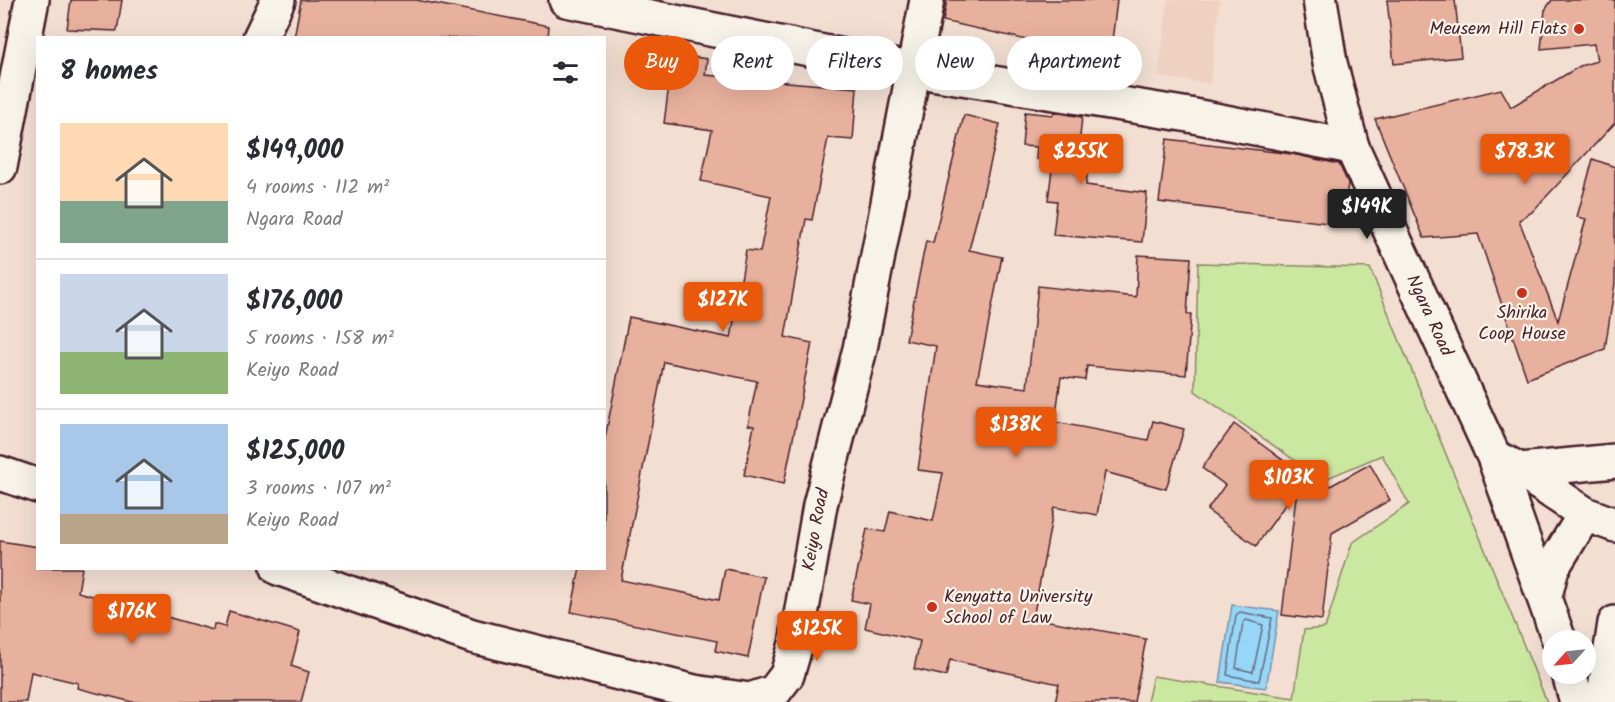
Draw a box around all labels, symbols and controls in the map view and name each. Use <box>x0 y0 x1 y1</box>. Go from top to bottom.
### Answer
place label: Meusem Hill Flats <box>1429 15 1567 44</box>
marker: Meusem Hill Flats <box>1572 22 1586 36</box>
chip: Buy <box>624 36 699 90</box>
chip: Rent <box>711 36 794 90</box>
chip: Filters <box>806 36 903 90</box>
chip: New <box>915 36 995 90</box>
chip: Apartment <box>1007 36 1142 90</box>
text: 8 homes <box>60 51 158 93</box>
icon: filters <box>549 56 582 89</box>
text: $149,000 <box>246 130 343 172</box>
pin: $255K <box>1039 134 1123 185</box>
pin: $78.3K <box>1476 134 1574 185</box>
text: $255K <box>1053 137 1109 169</box>
text: $78.3K <box>1495 137 1555 169</box>
icon: home <box>108 147 180 219</box>
text: 4 rooms · 112 m² <box>246 172 389 204</box>
pin: $149K <box>1325 189 1409 240</box>
text: $149K <box>1342 192 1392 224</box>
text: Ngara Road <box>246 204 343 236</box>
street label: Ngara Road <box>1398 270 1461 362</box>
text: $176,000 <box>246 281 342 323</box>
pin: $127K <box>681 282 765 333</box>
text: $127K <box>697 285 749 317</box>
marker: Shirika Coop House <box>1515 286 1529 300</box>
icon: home <box>108 298 180 370</box>
place label: Shirika Coop House <box>1478 299 1566 349</box>
text: 5 rooms · 158 m² <box>246 323 394 355</box>
text: Keiyo Road <box>246 355 338 387</box>
pin: $138K <box>974 407 1058 458</box>
text: $138K <box>990 410 1042 442</box>
text: $125,000 <box>246 431 344 473</box>
icon: home <box>108 448 180 520</box>
pin: $103K <box>1247 460 1331 511</box>
text: $103K <box>1263 463 1315 495</box>
text: 3 rooms · 107 m² <box>246 473 391 505</box>
street label: Keiyo Road <box>794 485 838 573</box>
text: Keiyo Road <box>246 505 338 537</box>
place label: Kenyatta University School of Law <box>944 583 1093 633</box>
pin: $176K <box>90 594 174 645</box>
text: $176K <box>107 597 157 629</box>
marker: Kenyatta University School of Law <box>925 600 939 614</box>
pin: $125K <box>775 611 859 662</box>
text: $125K <box>791 614 843 646</box>
north arrow <box>1542 630 1596 684</box>
map controls <box>1542 630 1596 684</box>

